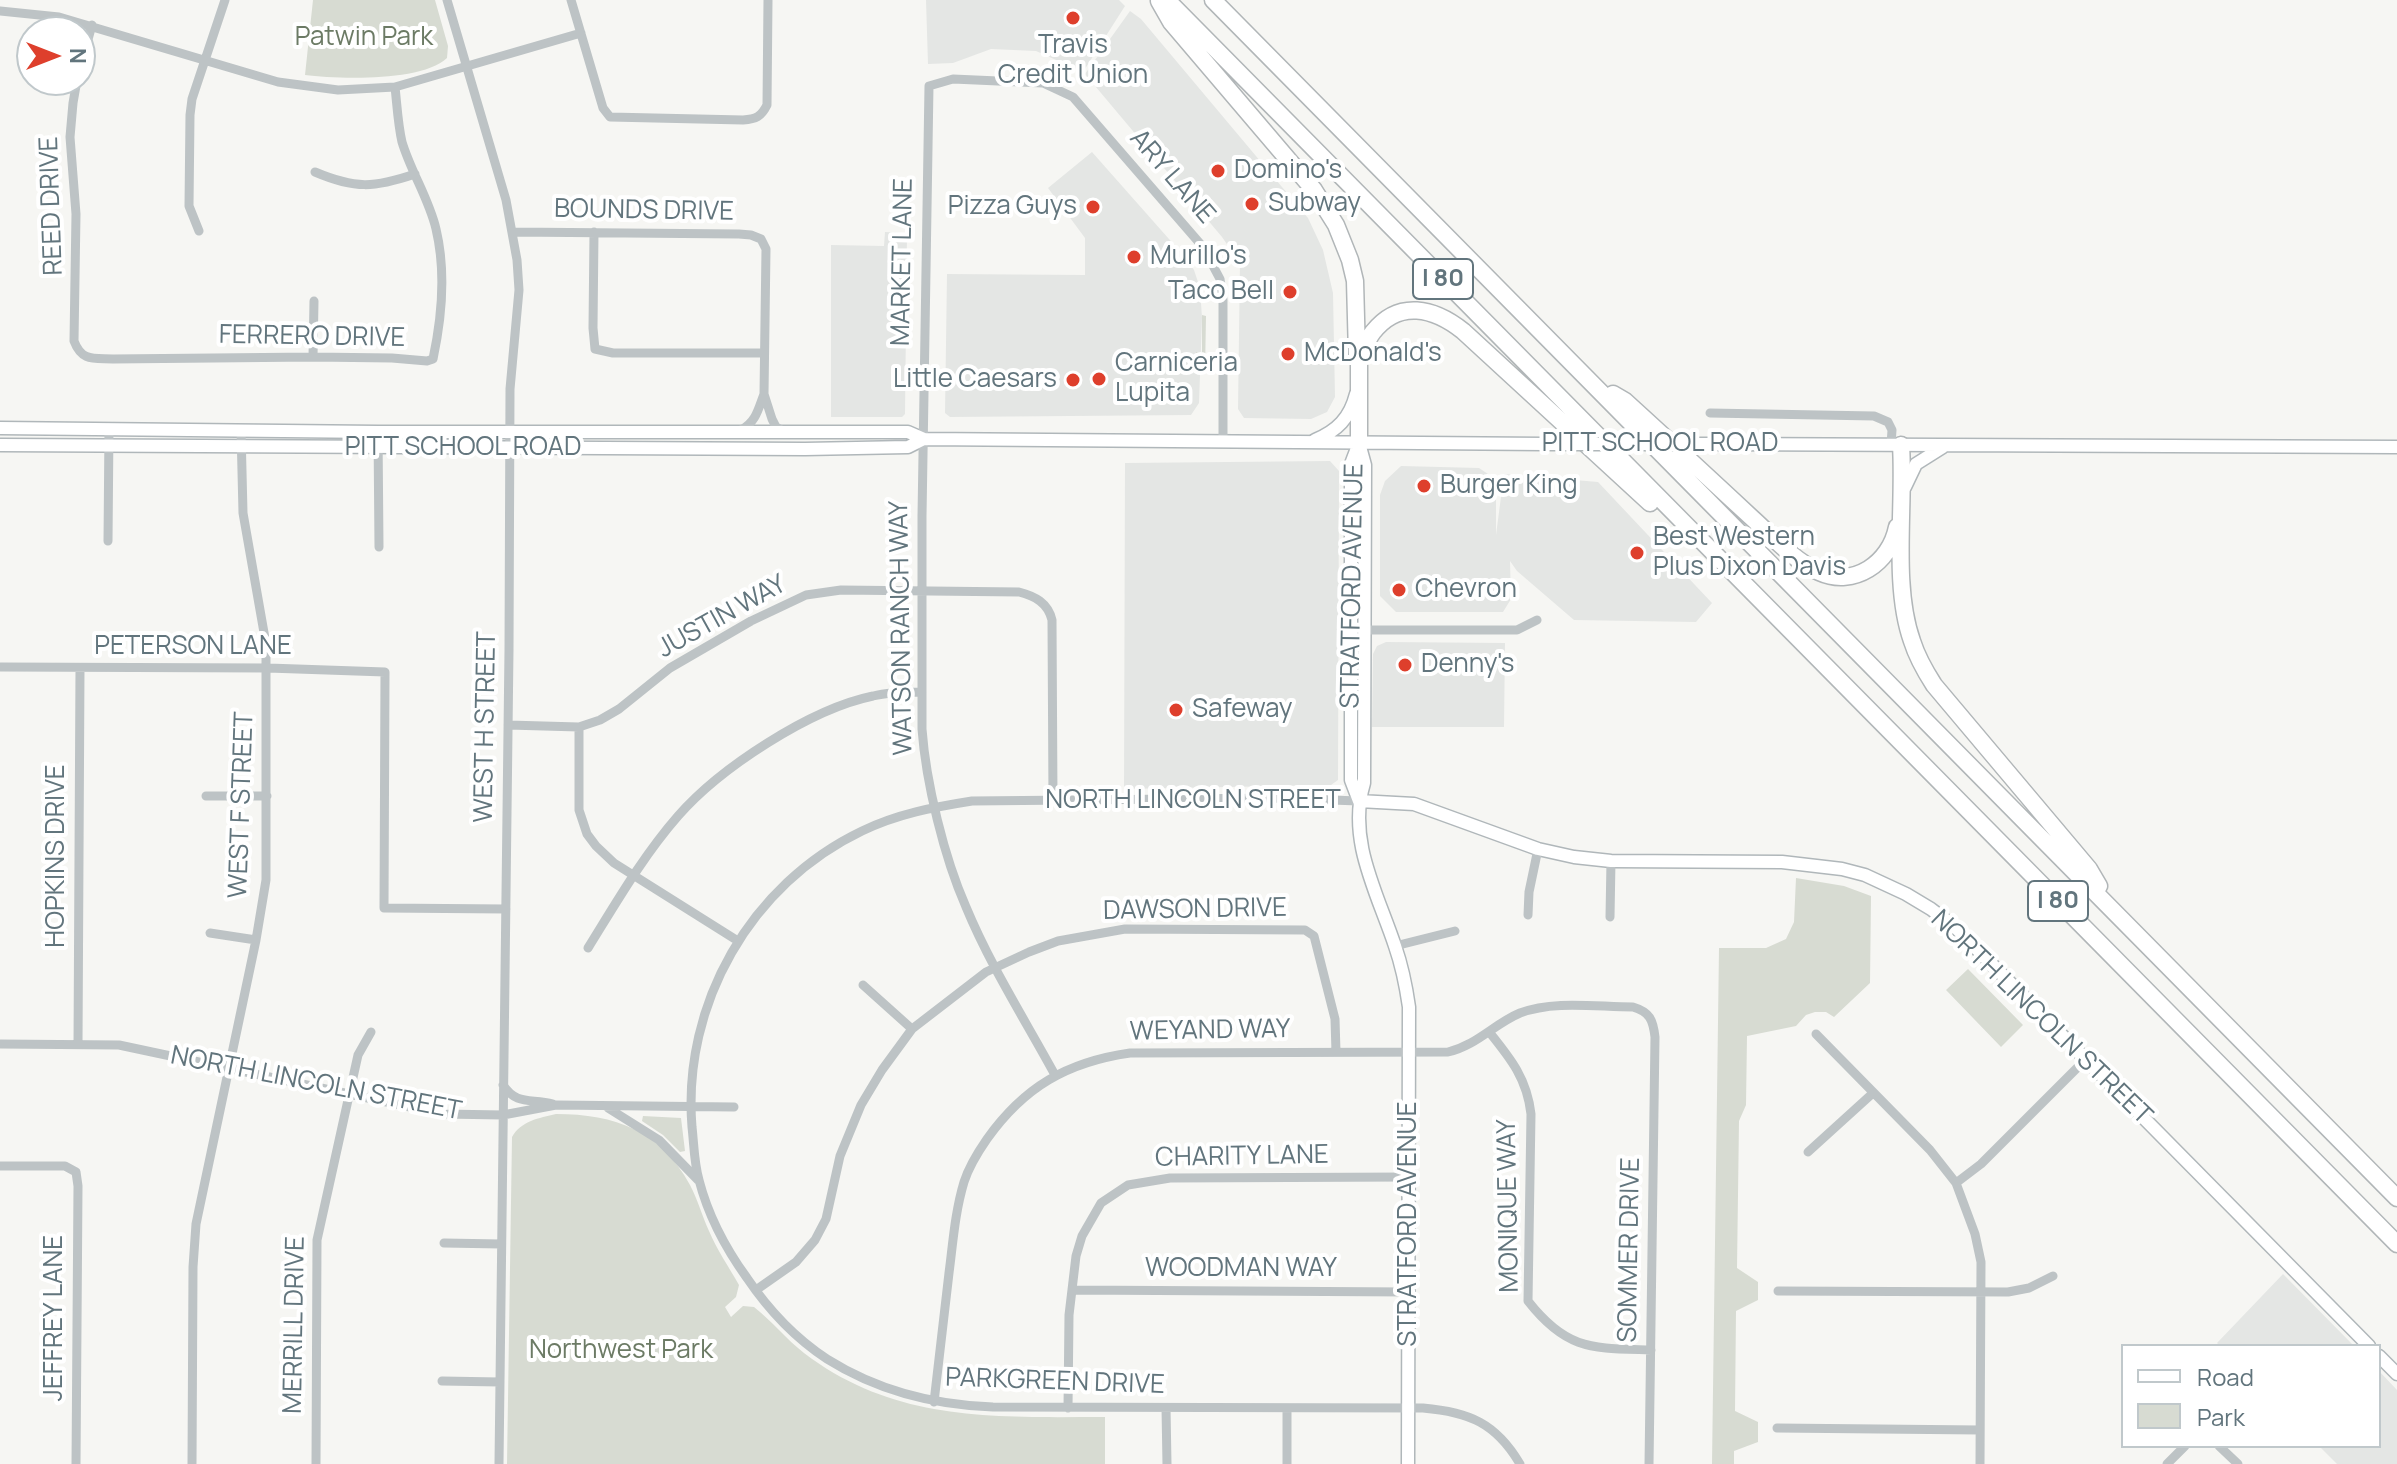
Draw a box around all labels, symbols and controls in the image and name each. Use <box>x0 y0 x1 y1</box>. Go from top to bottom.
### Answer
marker: Travis Credit Union <box>1064 9 1082 27</box>
north arrow <box>16 16 96 96</box>
park label: Patwin Park <box>295 22 433 54</box>
place label: Travis Credit Union <box>998 30 1148 92</box>
text: N <box>63 48 93 64</box>
street label: ARY LANE <box>1123 124 1221 230</box>
street label: REED DRIVE <box>34 136 70 276</box>
place label: Domino's <box>1234 155 1342 187</box>
marker: Domino's <box>1209 162 1227 180</box>
street label: MARKET LANE <box>886 178 920 346</box>
place label: Subway <box>1268 188 1361 220</box>
place label: Pizza Guys <box>948 191 1077 223</box>
street label: BOUNDS DRIVE <box>554 194 734 228</box>
marker: Subway <box>1243 195 1261 213</box>
marker: Pizza Guys <box>1084 198 1102 216</box>
place label: Murillo's <box>1150 241 1247 273</box>
marker: Murillo's <box>1125 248 1143 266</box>
road number: I 80 <box>1413 259 1473 299</box>
place label: Taco Bell <box>1168 276 1274 308</box>
marker: Taco Bell <box>1281 283 1299 301</box>
street label: FERRERO DRIVE <box>219 320 405 354</box>
place label: McDonald's <box>1304 338 1442 370</box>
marker: McDonald's <box>1279 345 1297 363</box>
place label: Carniceria Lupita <box>1115 348 1238 410</box>
place label: Little Caesars <box>893 364 1057 396</box>
marker: Carniceria Lupita <box>1090 370 1108 388</box>
marker: Little Caesars <box>1064 371 1082 389</box>
street label: PITT SCHOOL ROAD <box>1542 428 1778 460</box>
street label: PITT SCHOOL ROAD <box>345 432 581 464</box>
street label: STRATFORD AVENUE <box>1335 463 1371 709</box>
place label: Burger King <box>1440 470 1578 502</box>
marker: Burger King <box>1415 477 1433 495</box>
street label: WATSON RANCH WAY <box>884 500 920 756</box>
place label: Best Western Plus Dixon Davis <box>1653 522 1846 584</box>
marker: Best Western Plus Dixon Davis <box>1628 544 1646 562</box>
street label: JUSTIN WAY <box>652 569 792 665</box>
place label: Chevron <box>1415 574 1517 606</box>
marker: Chevron <box>1390 581 1408 599</box>
street label: PETERSON LANE <box>94 631 292 663</box>
street label: WEST H STREET <box>469 631 503 823</box>
place label: Denny's <box>1421 649 1514 681</box>
marker: Denny's <box>1396 656 1414 674</box>
place label: Safeway <box>1192 694 1292 726</box>
marker: Safeway <box>1167 701 1185 719</box>
street label: WEST F STREET <box>223 711 261 899</box>
street label: HOPKINS DRIVE <box>41 764 73 948</box>
street label: NORTH LINCOLN STREET <box>1045 785 1341 817</box>
road number: I 80 <box>2028 881 2088 921</box>
street label: DAWSON DRIVE <box>1103 893 1287 927</box>
street label: NORTH LINCOLN STREET <box>1924 904 2158 1132</box>
street label: WEYAND WAY <box>1129 1014 1291 1048</box>
street label: NORTH LINCOLN STREET <box>168 1041 464 1127</box>
street label: STRATFORD AVENUE <box>1393 1101 1425 1347</box>
street label: MONIQUE WAY <box>1492 1119 1526 1293</box>
street label: CHARITY LANE <box>1155 1140 1329 1174</box>
street label: SOMMER DRIVE <box>1613 1157 1647 1343</box>
street label: JEFFREY LANE <box>39 1235 71 1401</box>
street label: MERRILL DRIVE <box>278 1236 312 1414</box>
street label: WOODMAN WAY <box>1145 1253 1337 1285</box>
park label: Northwest Park <box>529 1335 713 1367</box>
legend <box>2121 1344 2381 1448</box>
text: Road <box>2197 1360 2254 1393</box>
street label: PARKGREEN DRIVE <box>945 1363 1165 1401</box>
text: Park <box>2197 1400 2245 1433</box>

